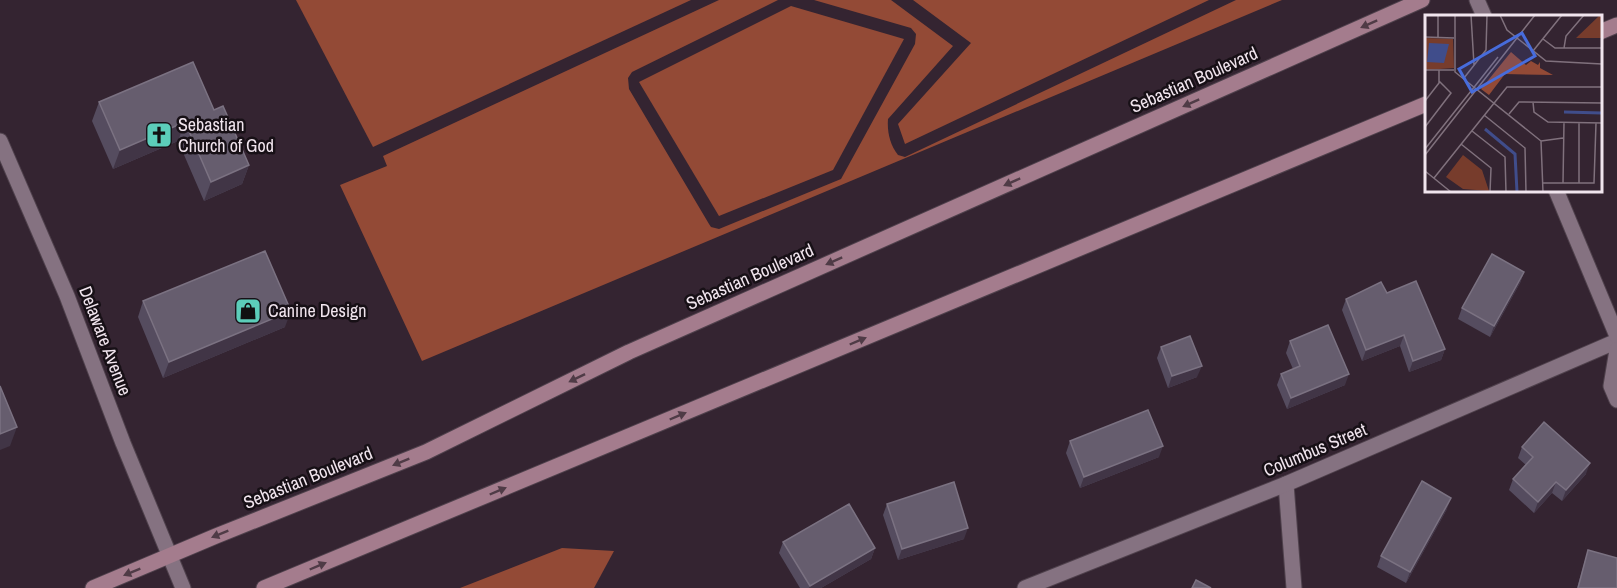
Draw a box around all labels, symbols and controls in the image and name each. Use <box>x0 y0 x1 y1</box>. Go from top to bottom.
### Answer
inset map <box>1425 15 1602 192</box>
one-way arrow <box>1360 19 1377 28</box>
street label: Sebastian Boulevard <box>1126 40 1261 119</box>
one-way arrow <box>1181 98 1199 108</box>
place label: Sebastian Church of God <box>178 112 274 158</box>
church icon: Sebastian Church of God <box>144 120 174 150</box>
one-way arrow <box>1003 177 1021 187</box>
street label: Sebastian Boulevard <box>682 237 817 316</box>
one-way arrow <box>825 256 843 266</box>
street label: Delaware Avenue <box>73 282 138 399</box>
shop icon: Canine Design <box>233 296 263 326</box>
place label: Canine Design <box>268 298 366 323</box>
one-way arrow <box>850 336 868 346</box>
one-way arrow <box>568 373 585 383</box>
one-way arrow <box>670 411 688 421</box>
street label: Columbus Street <box>1259 417 1370 483</box>
street label: Sebastian Boulevard <box>240 440 376 515</box>
one-way arrow <box>392 458 410 467</box>
one-way arrow <box>490 486 508 496</box>
one-way arrow <box>211 530 229 539</box>
one-way arrow <box>310 561 327 570</box>
one-way arrow <box>122 567 140 577</box>

